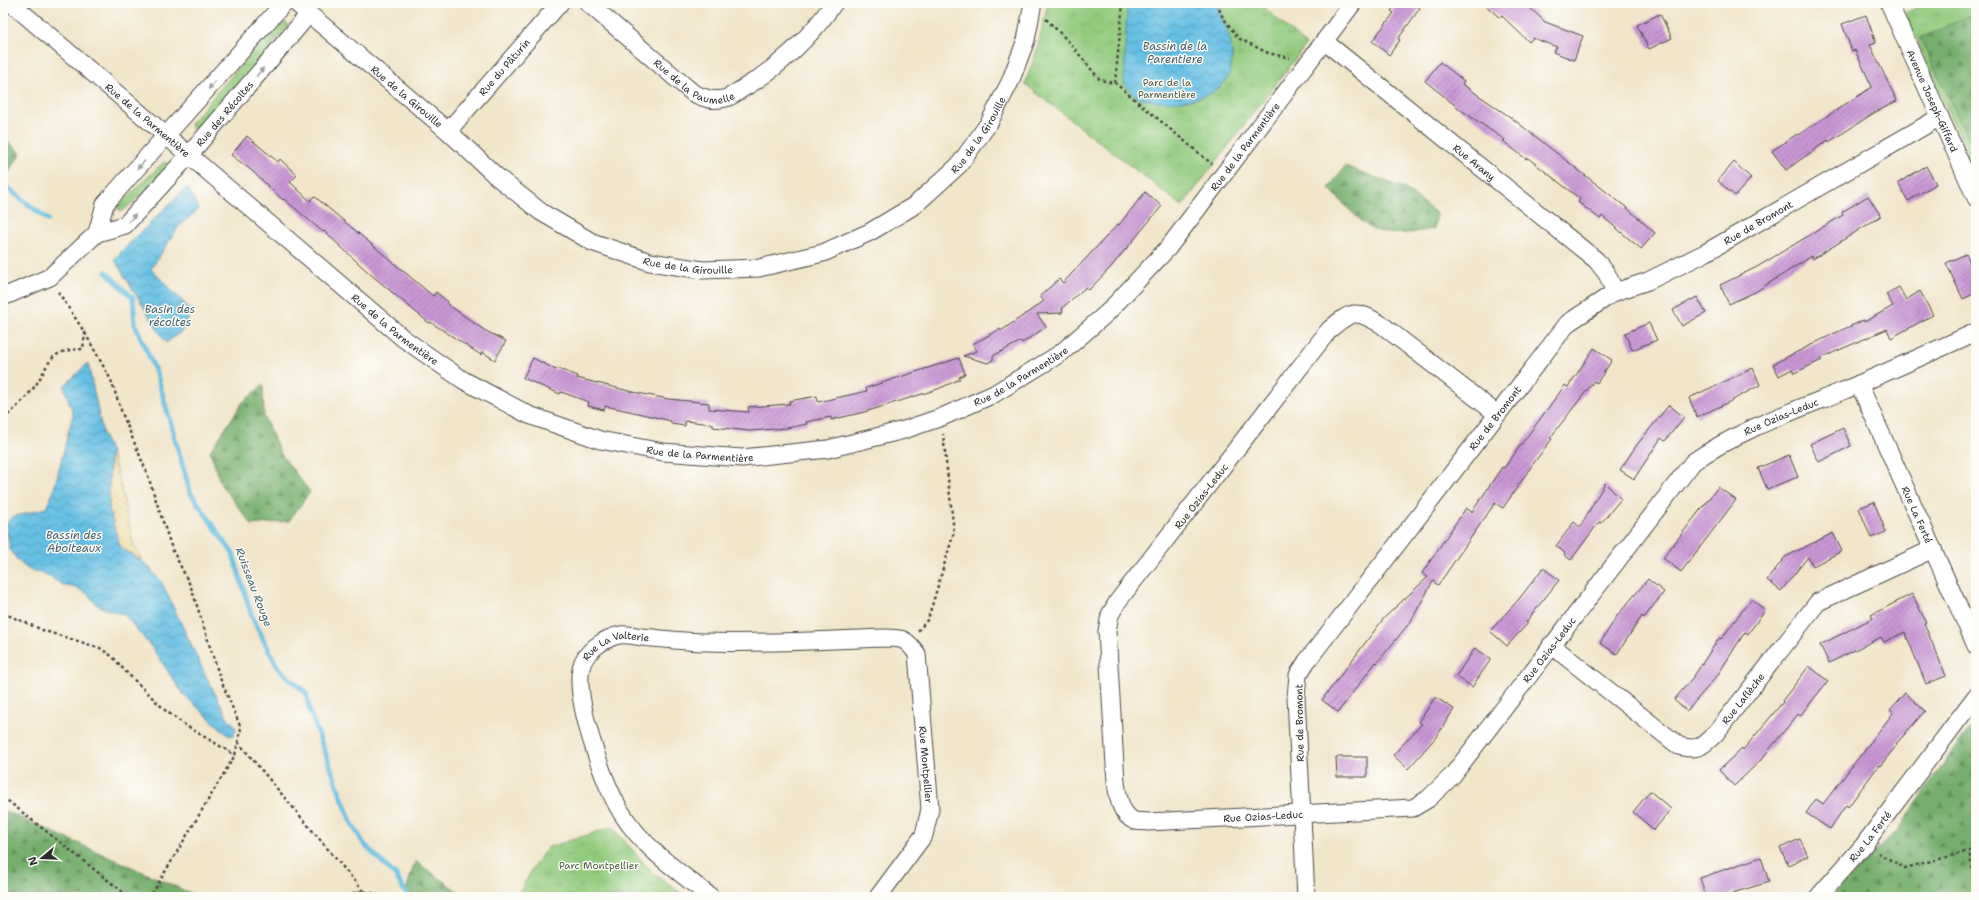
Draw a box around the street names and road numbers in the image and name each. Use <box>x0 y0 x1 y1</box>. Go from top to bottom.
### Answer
street label: Rue du Pâturin <box>476 36 533 99</box>
street label: Avenue Joseph-Giffard <box>1904 48 1961 155</box>
street label: Rue de la Paumelle <box>651 56 737 107</box>
street label: Rue de la Girouille <box>368 63 445 131</box>
street label: Rue des Récoltes <box>193 78 256 149</box>
street label: Rue de la Parmentière <box>102 80 193 160</box>
street label: Rue de la Girouille <box>948 94 1009 177</box>
street label: Rue de la Parmentière <box>1207 100 1283 194</box>
street label: Rue Arany <box>1450 141 1498 184</box>
street label: Rue de Bromont <box>1721 198 1795 248</box>
street label: Rue de la Girouille <box>641 254 733 277</box>
street label: Rue de la Parmentière <box>349 291 441 368</box>
street label: Rue de la Parmentière <box>972 344 1071 409</box>
street label: Rue de Bromont <box>1466 383 1524 453</box>
street label: Rue Ozias-Leduc <box>1742 395 1820 439</box>
street label: Rue de la Parmentière <box>645 443 755 465</box>
street label: Rue Ozias-Leduc <box>1172 461 1231 532</box>
street label: Rue La Ferté <box>1898 484 1935 546</box>
street label: Rue Ozias-Leduc <box>1520 614 1579 686</box>
street label: Rue La Valterie <box>579 629 650 663</box>
street label: Rue Laflèche <box>1719 670 1767 727</box>
street label: Rue de Bromont <box>1292 684 1307 762</box>
street label: Rue Montpellier <box>916 725 936 804</box>
street label: Rue Ozias-Leduc <box>1223 808 1303 825</box>
street label: Rue La Ferté <box>1846 808 1894 865</box>

